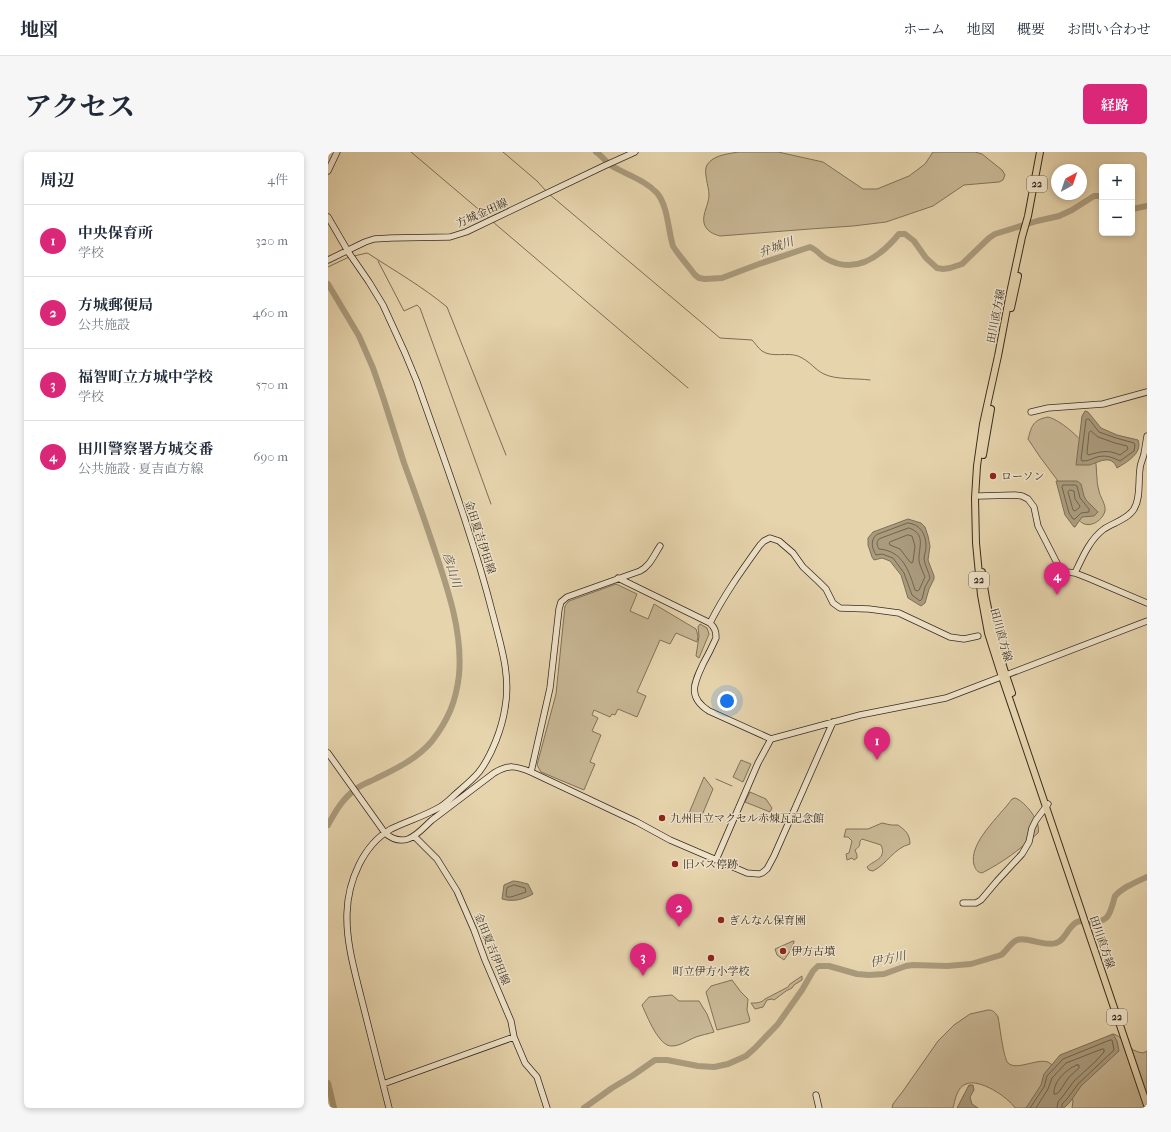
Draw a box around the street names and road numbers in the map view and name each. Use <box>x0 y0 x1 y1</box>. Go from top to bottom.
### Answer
road number: 22 <box>1027 176 1047 192</box>
street label: 方城金田線 <box>454 196 510 230</box>
street label: 田川直方線 <box>984 288 1008 344</box>
street label: 金田夏吉伊田線 <box>462 498 498 576</box>
road number: 22 <box>969 572 989 588</box>
street label: 田川直方線 <box>988 607 1014 663</box>
street label: 金田夏吉伊田線 <box>472 911 512 987</box>
street label: 田川直方線 <box>1087 914 1117 970</box>
road number: 22 <box>1107 1009 1127 1025</box>

